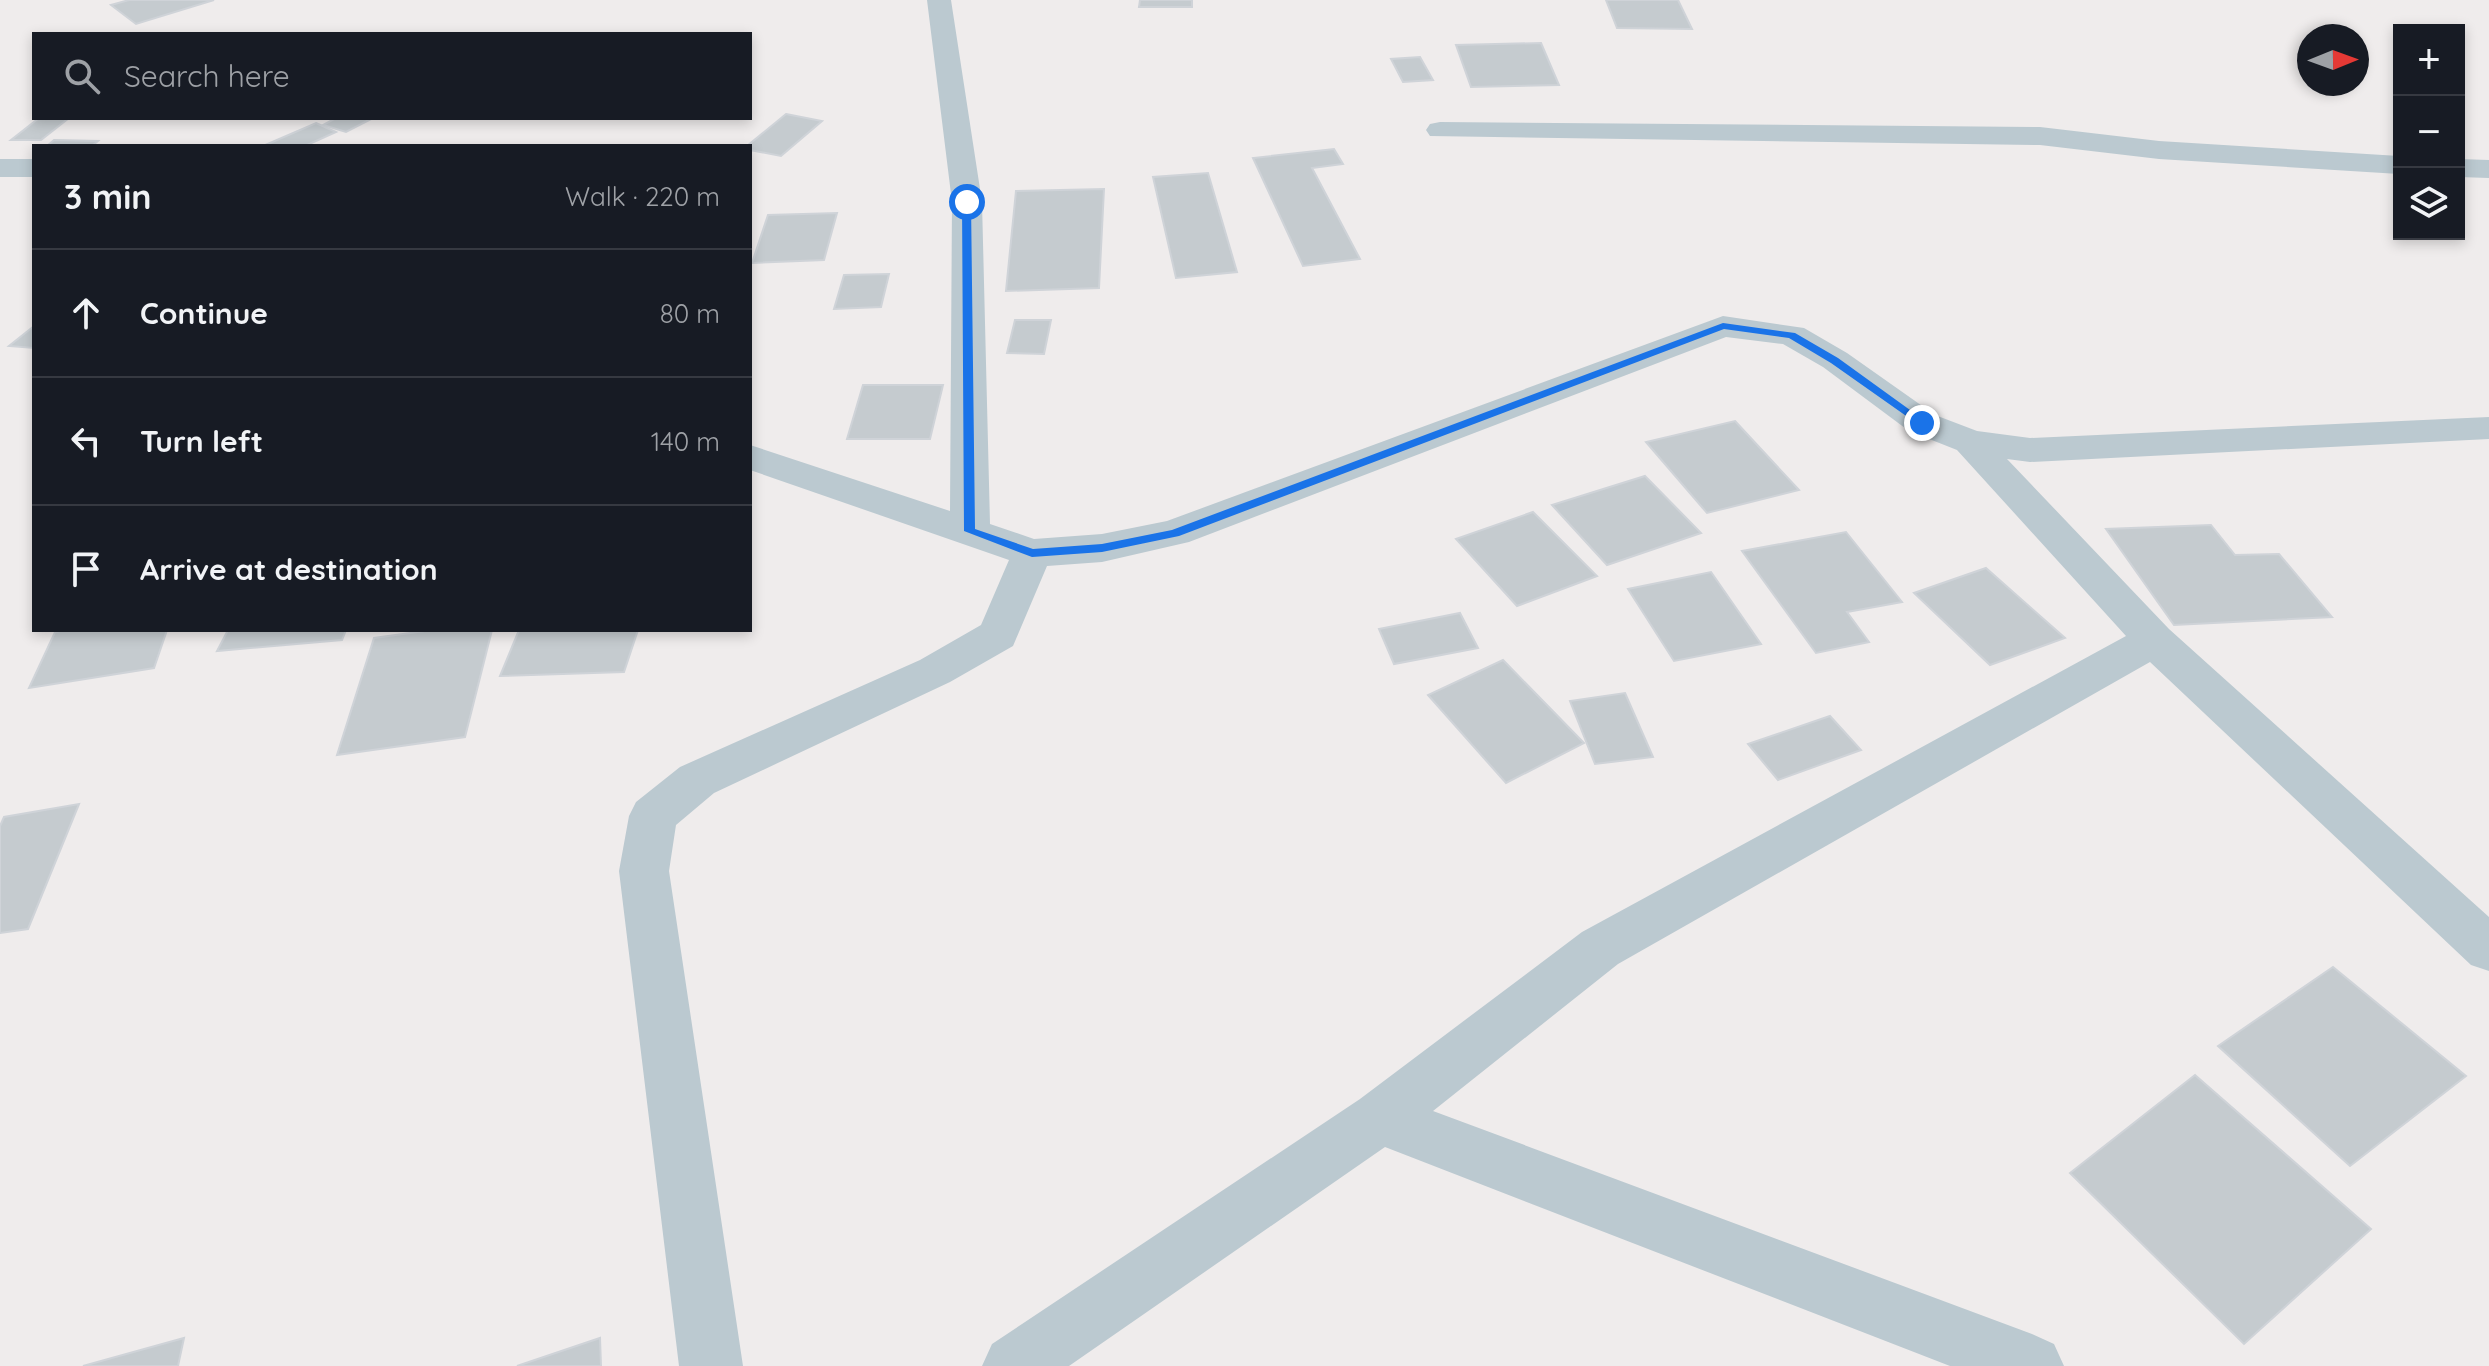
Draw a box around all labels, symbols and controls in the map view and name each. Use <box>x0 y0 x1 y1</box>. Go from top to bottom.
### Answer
north arrow <box>2297 24 2369 96</box>
map controls <box>2393 24 2465 240</box>
button: + <box>2393 24 2465 96</box>
search box <box>32 32 752 120</box>
icon: search <box>60 54 104 98</box>
text: Search here <box>124 57 290 95</box>
button: − <box>2393 96 2465 168</box>
button: layers <box>2393 168 2465 240</box>
text: 3 min <box>64 175 151 218</box>
text: Walk · 220 m <box>565 180 720 213</box>
route start <box>949 184 985 220</box>
icon: ahead <box>64 291 108 335</box>
text: Continue <box>140 294 268 332</box>
text: 80 m <box>660 297 720 330</box>
route end <box>1904 405 1940 441</box>
icon: left <box>64 419 108 463</box>
text: Turn left <box>140 422 263 460</box>
text: 140 m <box>651 425 720 458</box>
icon: arrive <box>64 547 108 591</box>
text: Arrive at destination <box>140 550 438 588</box>

